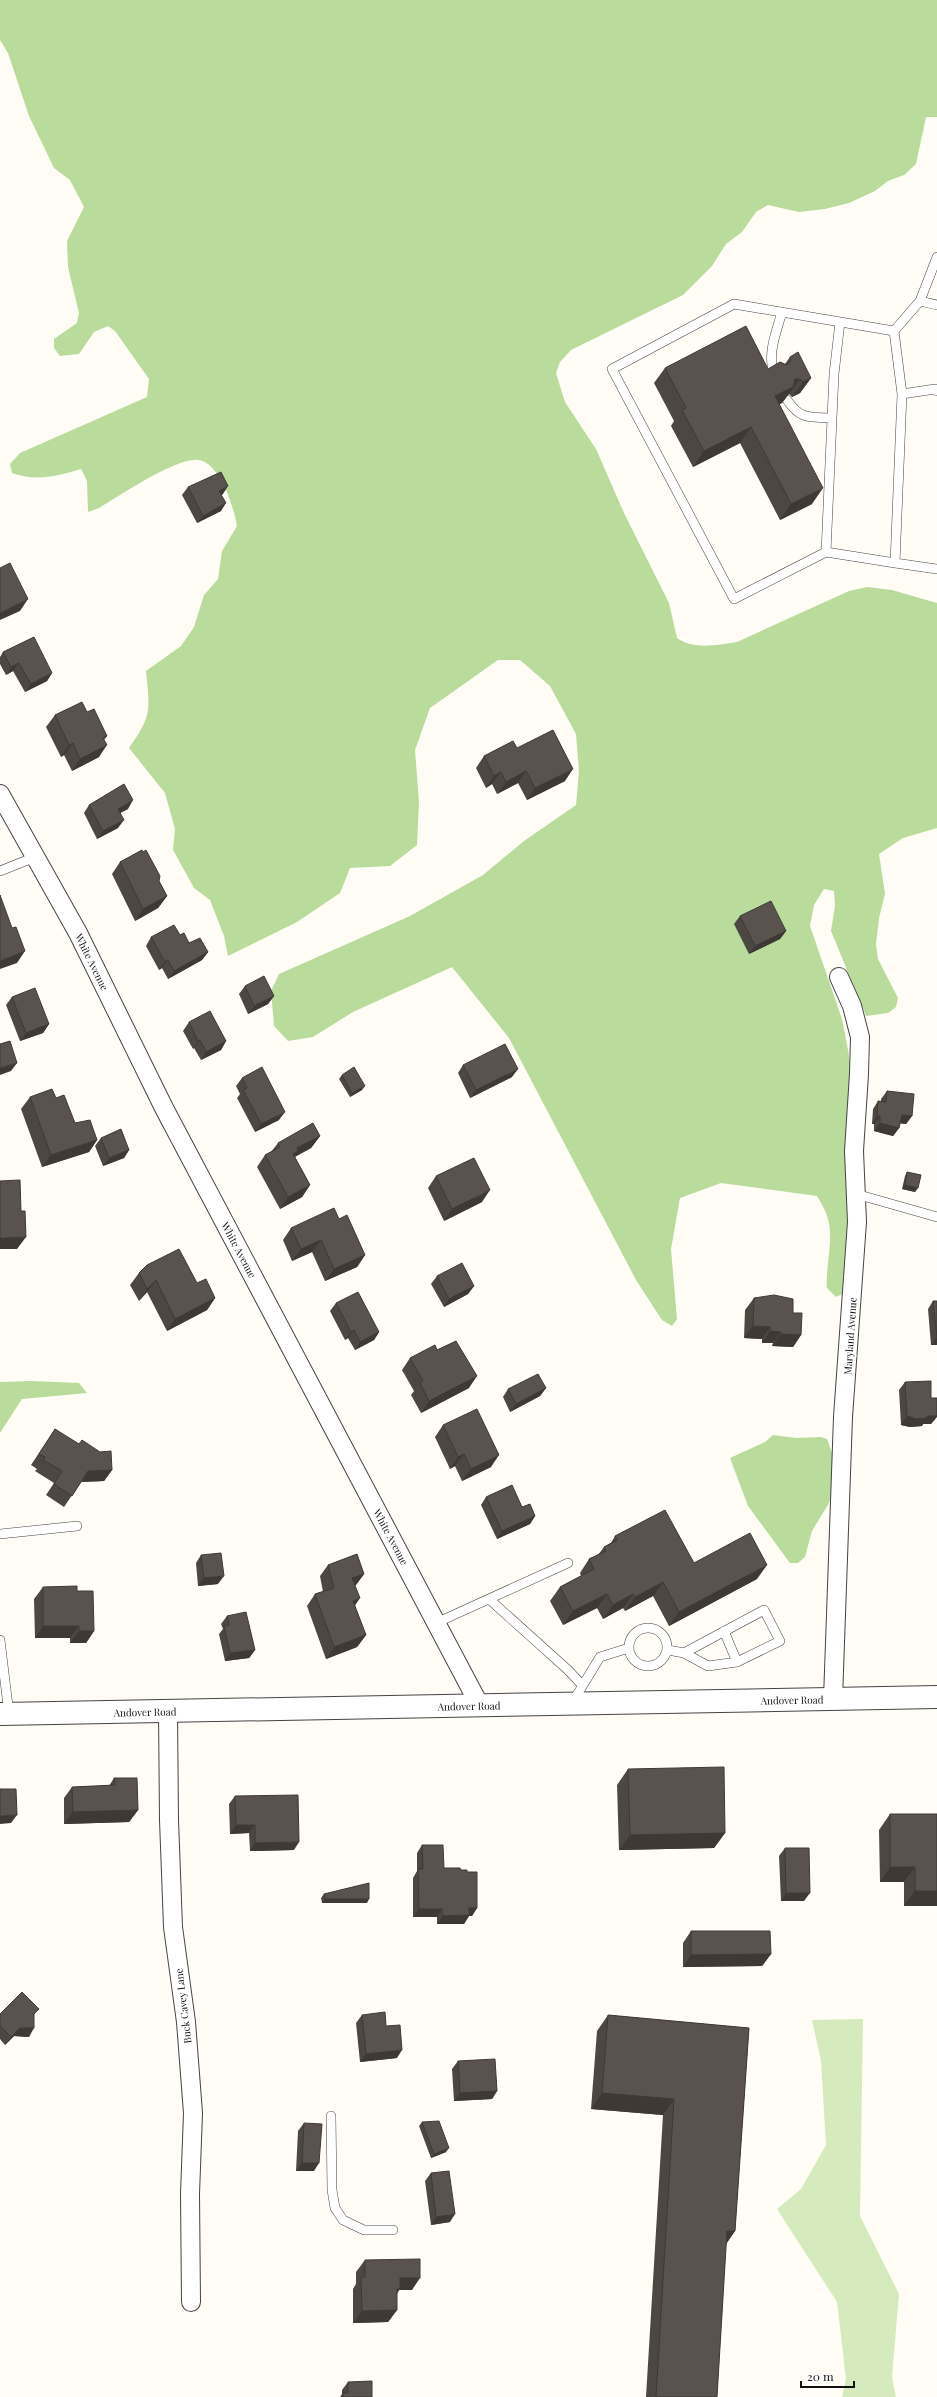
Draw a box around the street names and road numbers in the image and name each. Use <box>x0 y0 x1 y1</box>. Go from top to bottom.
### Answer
street label: White Avenue <box>72 930 112 993</box>
street label: White Avenue <box>218 1219 260 1280</box>
street label: Maryland Avenue <box>840 1297 860 1375</box>
street label: White Avenue <box>370 1506 412 1567</box>
street label: Andover Road <box>759 1692 824 1708</box>
street label: Andover Road <box>436 1698 501 1714</box>
street label: Andover Road <box>112 1704 177 1720</box>
street label: Buck Cavey Lane <box>171 1968 195 2044</box>

